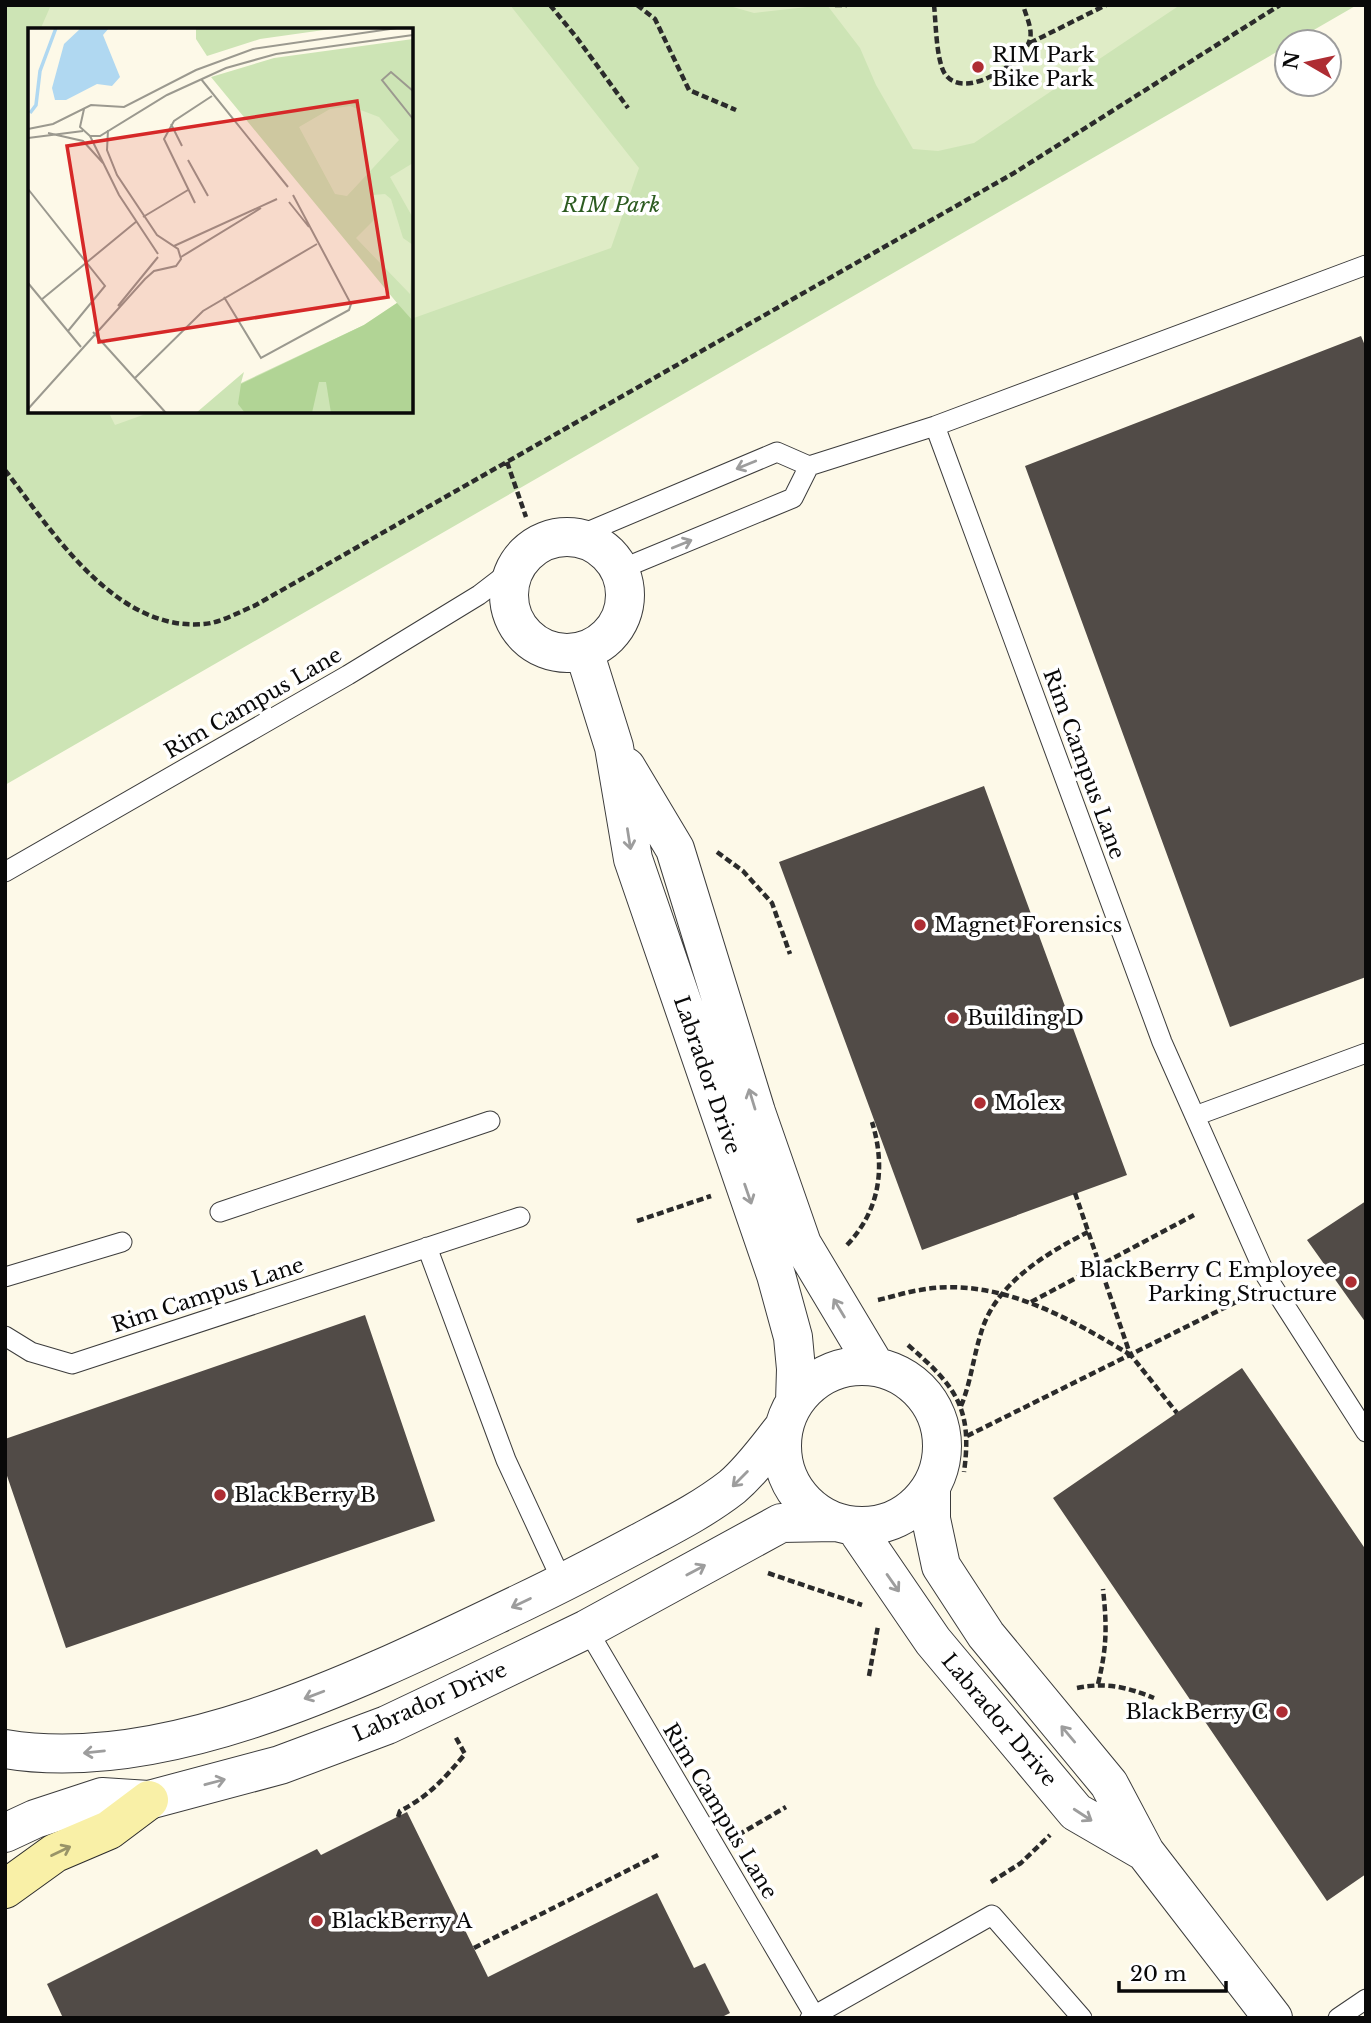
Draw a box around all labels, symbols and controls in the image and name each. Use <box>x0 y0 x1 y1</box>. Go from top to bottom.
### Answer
inset map <box>28 28 413 413</box>
north arrow <box>1273 28 1343 98</box>
place label: RIM Park Bike Park <box>992 42 1095 92</box>
text: N <box>1279 50 1304 71</box>
marker: RIM Park Bike Park <box>970 59 986 75</box>
park label: RIM Park <box>561 192 660 218</box>
one-way arrow <box>736 459 757 472</box>
one-way arrow <box>671 536 692 549</box>
street label: Rim Campus Lane <box>160 642 346 764</box>
street label: Rim Campus Lane <box>1037 665 1131 863</box>
one-way arrow <box>623 827 636 850</box>
place label: Magnet Forensics <box>934 912 1122 938</box>
marker: Magnet Forensics <box>912 917 928 933</box>
street label: Labrador Drive <box>668 992 746 1158</box>
place label: Building D <box>967 1005 1084 1031</box>
marker: Building D <box>945 1010 961 1026</box>
one-way arrow <box>745 1088 758 1110</box>
place label: Molex <box>994 1090 1062 1116</box>
marker: Molex <box>972 1095 988 1111</box>
one-way arrow <box>743 1182 755 1204</box>
street label: Rim Campus Lane <box>109 1252 307 1338</box>
place label: BlackBerry C Employee Parking Structure <box>1079 1257 1337 1307</box>
marker: BlackBerry C Employee Parking Structure <box>1343 1274 1359 1290</box>
one-way arrow <box>832 1298 846 1318</box>
one-way arrow <box>731 1470 748 1487</box>
place label: BlackBerry B <box>234 1482 376 1508</box>
marker: BlackBerry B <box>212 1487 228 1503</box>
one-way arrow <box>685 1562 706 1576</box>
one-way arrow <box>886 1573 900 1592</box>
one-way arrow <box>511 1596 532 1610</box>
street label: Labrador Drive <box>936 1648 1062 1792</box>
street label: Labrador Drive <box>349 1656 511 1748</box>
one-way arrow <box>303 1690 325 1703</box>
place label: BlackBerry C <box>1125 1699 1268 1725</box>
marker: BlackBerry C <box>1274 1704 1290 1720</box>
street label: Rim Campus Lane <box>657 1718 783 1904</box>
one-way arrow <box>1060 1726 1076 1744</box>
one-way arrow <box>84 1746 106 1759</box>
one-way arrow <box>204 1775 226 1788</box>
one-way arrow <box>1073 1808 1092 1823</box>
one-way arrow <box>50 1844 71 1857</box>
place label: BlackBerry A <box>331 1908 473 1934</box>
marker: BlackBerry A <box>309 1913 325 1929</box>
scale bar <box>1119 1950 1226 1994</box>
text: 20 m <box>1130 1961 1187 1987</box>

